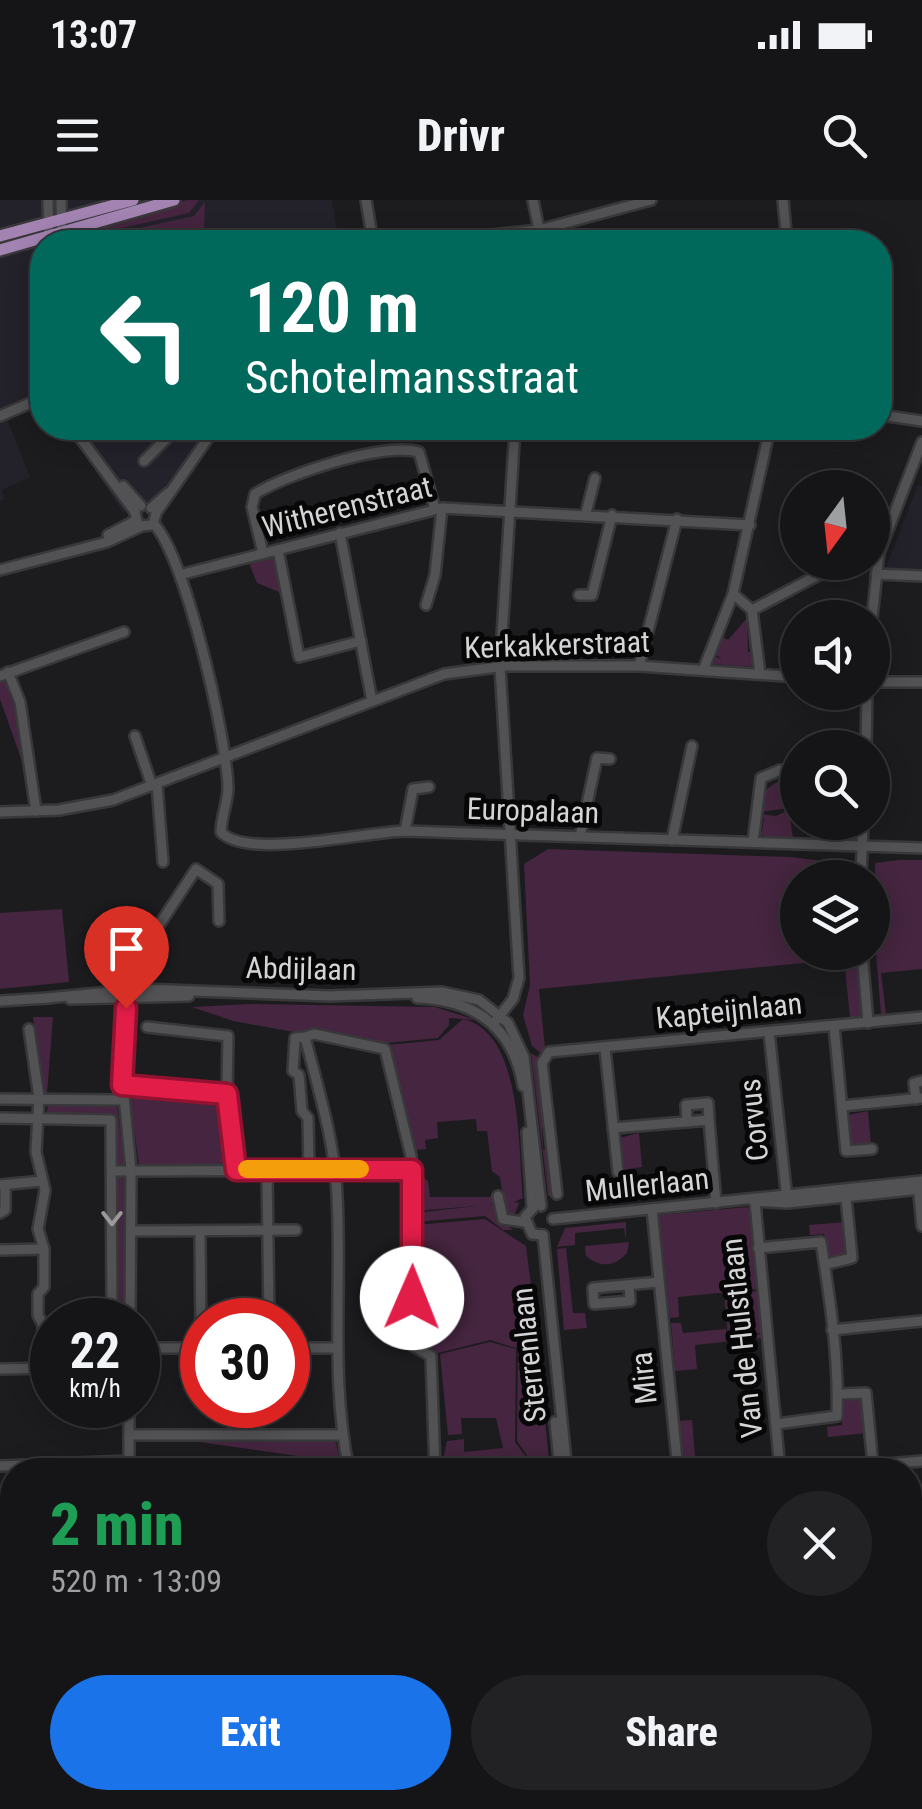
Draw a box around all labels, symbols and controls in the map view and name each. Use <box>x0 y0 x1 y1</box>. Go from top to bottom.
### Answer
text: 13:07 <box>50 13 137 57</box>
icon: menu <box>50 108 105 163</box>
icon: search <box>817 108 872 163</box>
text: Drivr <box>417 109 505 162</box>
text: 120 m <box>245 267 419 349</box>
icon: left <box>80 270 210 400</box>
text: Schotelmansstraat <box>245 351 579 404</box>
street label: Witherenstraat <box>259 469 435 544</box>
north arrow <box>780 470 890 580</box>
map controls <box>780 470 890 970</box>
button: sound <box>780 600 890 710</box>
street label: Kerkakkerstraat <box>464 624 650 665</box>
button: search <box>780 730 890 840</box>
street label: Europalaan <box>466 791 600 830</box>
button: layers <box>780 860 890 970</box>
pin <box>84 906 169 1009</box>
icon: arrive <box>99 921 154 976</box>
street label: Abdijlaan <box>245 950 357 987</box>
street label: Kapteijnlaan <box>654 985 804 1036</box>
street label: Corvus <box>732 1077 775 1163</box>
street label: Mullerlaan <box>583 1161 711 1208</box>
one-way arrow <box>101 1210 123 1226</box>
street label: Van de Hulstlaan <box>714 1237 769 1440</box>
position arrow <box>360 1246 464 1350</box>
street label: Sterrenlaan <box>504 1286 553 1424</box>
speed limit sign: 30 <box>180 1298 310 1428</box>
text: 22 <box>70 1322 120 1380</box>
street label: Mira <box>623 1350 664 1406</box>
text: km/h <box>69 1374 121 1403</box>
text: 2 min <box>50 1489 184 1560</box>
button: close <box>767 1491 872 1596</box>
text: 520 m · 13:09 <box>50 1562 222 1600</box>
button: Exit <box>50 1675 451 1790</box>
button: Share <box>471 1675 872 1790</box>

